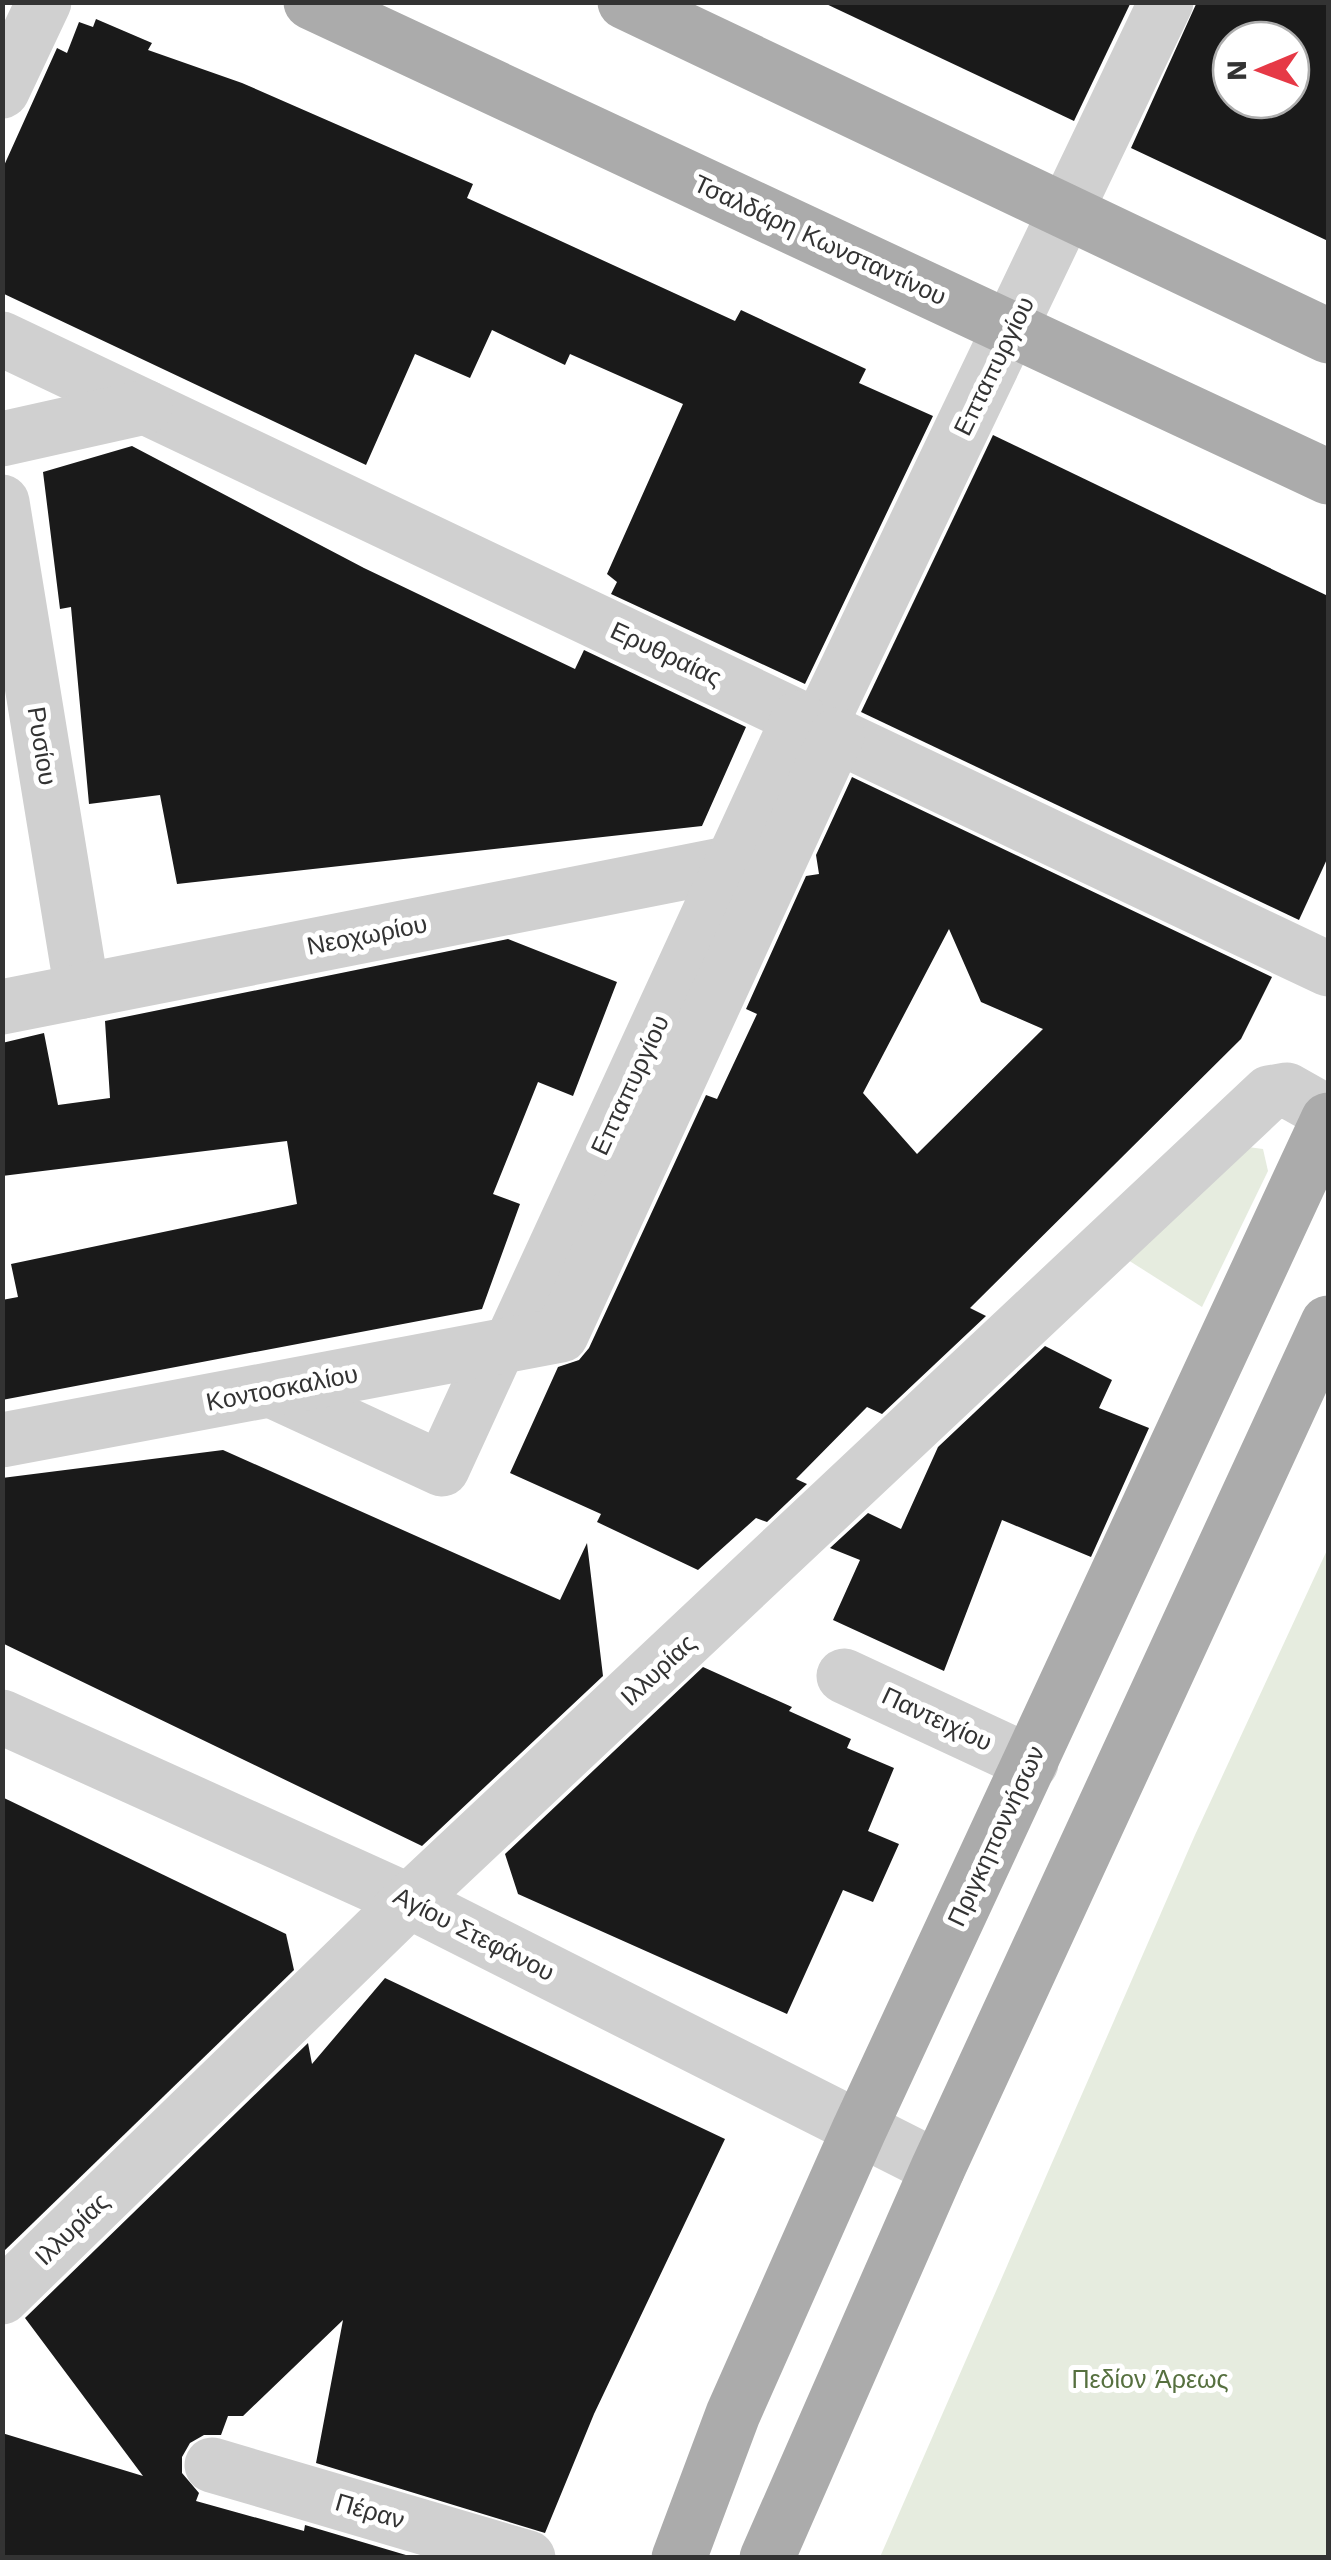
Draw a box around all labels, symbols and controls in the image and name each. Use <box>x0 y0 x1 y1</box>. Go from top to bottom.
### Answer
north arrow <box>1211 20 1311 120</box>
text: N <box>1220 60 1253 81</box>
street label: Τσαλδάρη Κωνσταντίνου <box>689 169 951 311</box>
street label: Επταπυργίου <box>948 292 1040 440</box>
street label: Ερυθραίας <box>606 616 726 692</box>
street label: Ρυσίου <box>22 705 62 787</box>
street label: Νεοχωρίου <box>304 909 430 961</box>
street label: Επταπυργίου <box>585 1010 675 1160</box>
street label: Κοντοσκαλίου <box>204 1359 360 1417</box>
street label: Ιλλυρίας <box>615 1628 701 1712</box>
street label: Παντειχίου <box>877 1681 997 1757</box>
street label: Πριγκηποννήσων <box>942 1741 1050 1931</box>
street label: Αγίου Στεφάνου <box>389 1881 559 1987</box>
street label: Ιλλυρίας <box>29 2187 115 2271</box>
park label: Πεδίον Άρεως <box>1071 2365 1229 2394</box>
street label: Πέραν <box>332 2487 408 2535</box>

